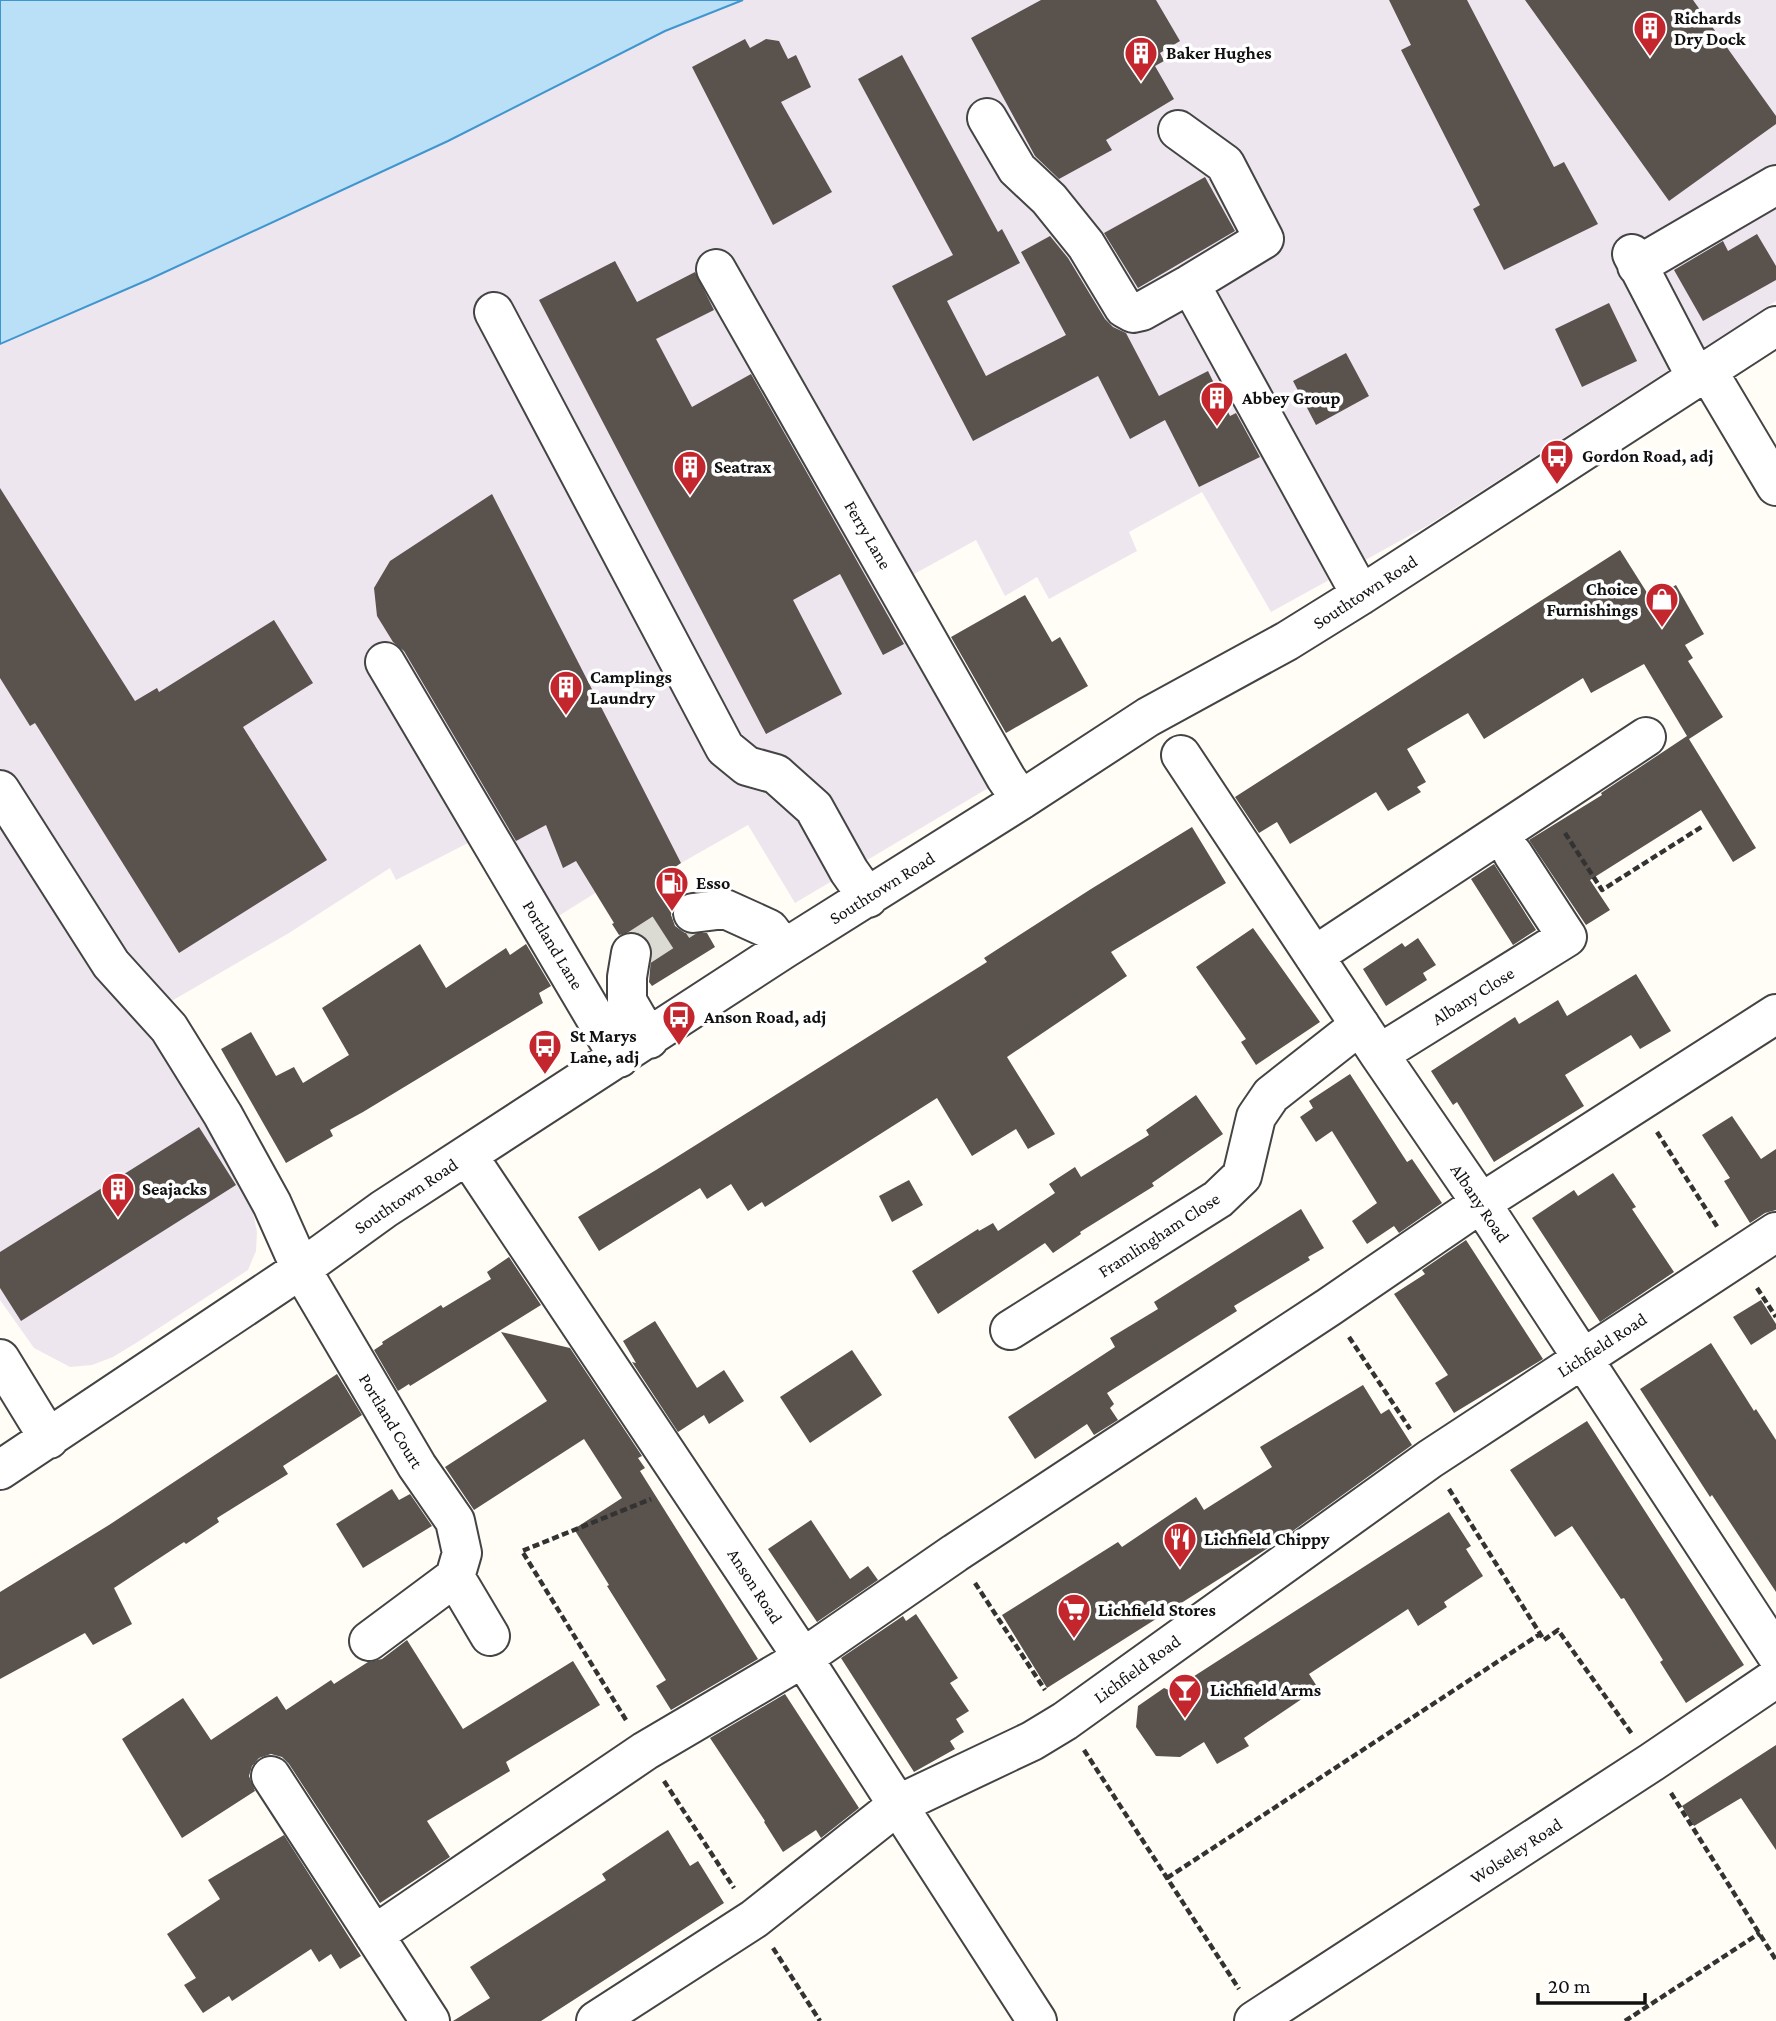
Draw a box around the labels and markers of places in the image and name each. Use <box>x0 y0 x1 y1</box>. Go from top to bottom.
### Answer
place label: Richards Dry Dock <box>1674 8 1746 49</box>
building icon: Richards Dry Dock <box>1631 9 1669 58</box>
building icon: Baker Hughes <box>1122 34 1160 83</box>
place label: Baker Hughes <box>1166 43 1272 63</box>
building icon: Abbey Group <box>1198 379 1236 428</box>
place label: Abbey Group <box>1241 388 1341 408</box>
bus stop icon: Gordon Road, adj <box>1538 437 1576 486</box>
place label: Gordon Road, adj <box>1582 446 1714 467</box>
building icon: Seatrax <box>671 448 709 497</box>
place label: Seatrax <box>714 457 772 477</box>
place label: Choice Furnishings <box>1546 579 1638 620</box>
shop icon: Choice Furnishings <box>1643 580 1681 629</box>
place label: Camplings Laundry <box>590 667 672 708</box>
building icon: Camplings Laundry <box>547 668 585 717</box>
fuel station icon: Esso <box>653 864 691 913</box>
place label: Esso <box>696 873 730 893</box>
bus stop icon: Anson Road, adj <box>660 998 698 1047</box>
place label: Anson Road, adj <box>703 1007 826 1028</box>
place label: St Marys Lane, adj <box>570 1026 639 1068</box>
bus stop icon: St Marys Lane, adj <box>526 1027 564 1076</box>
building icon: Seajacks <box>99 1170 137 1219</box>
place label: Seajacks <box>142 1179 207 1200</box>
restaurant icon: Lichfield Chippy <box>1161 1520 1199 1569</box>
place label: Lichfield Chippy <box>1204 1529 1330 1549</box>
supermarket icon: Lichfield Stores <box>1055 1591 1093 1640</box>
place label: Lichfield Stores <box>1098 1600 1216 1620</box>
bar icon: Lichfield Arms <box>1166 1671 1204 1720</box>
place label: Lichfield Arms <box>1210 1680 1321 1700</box>

